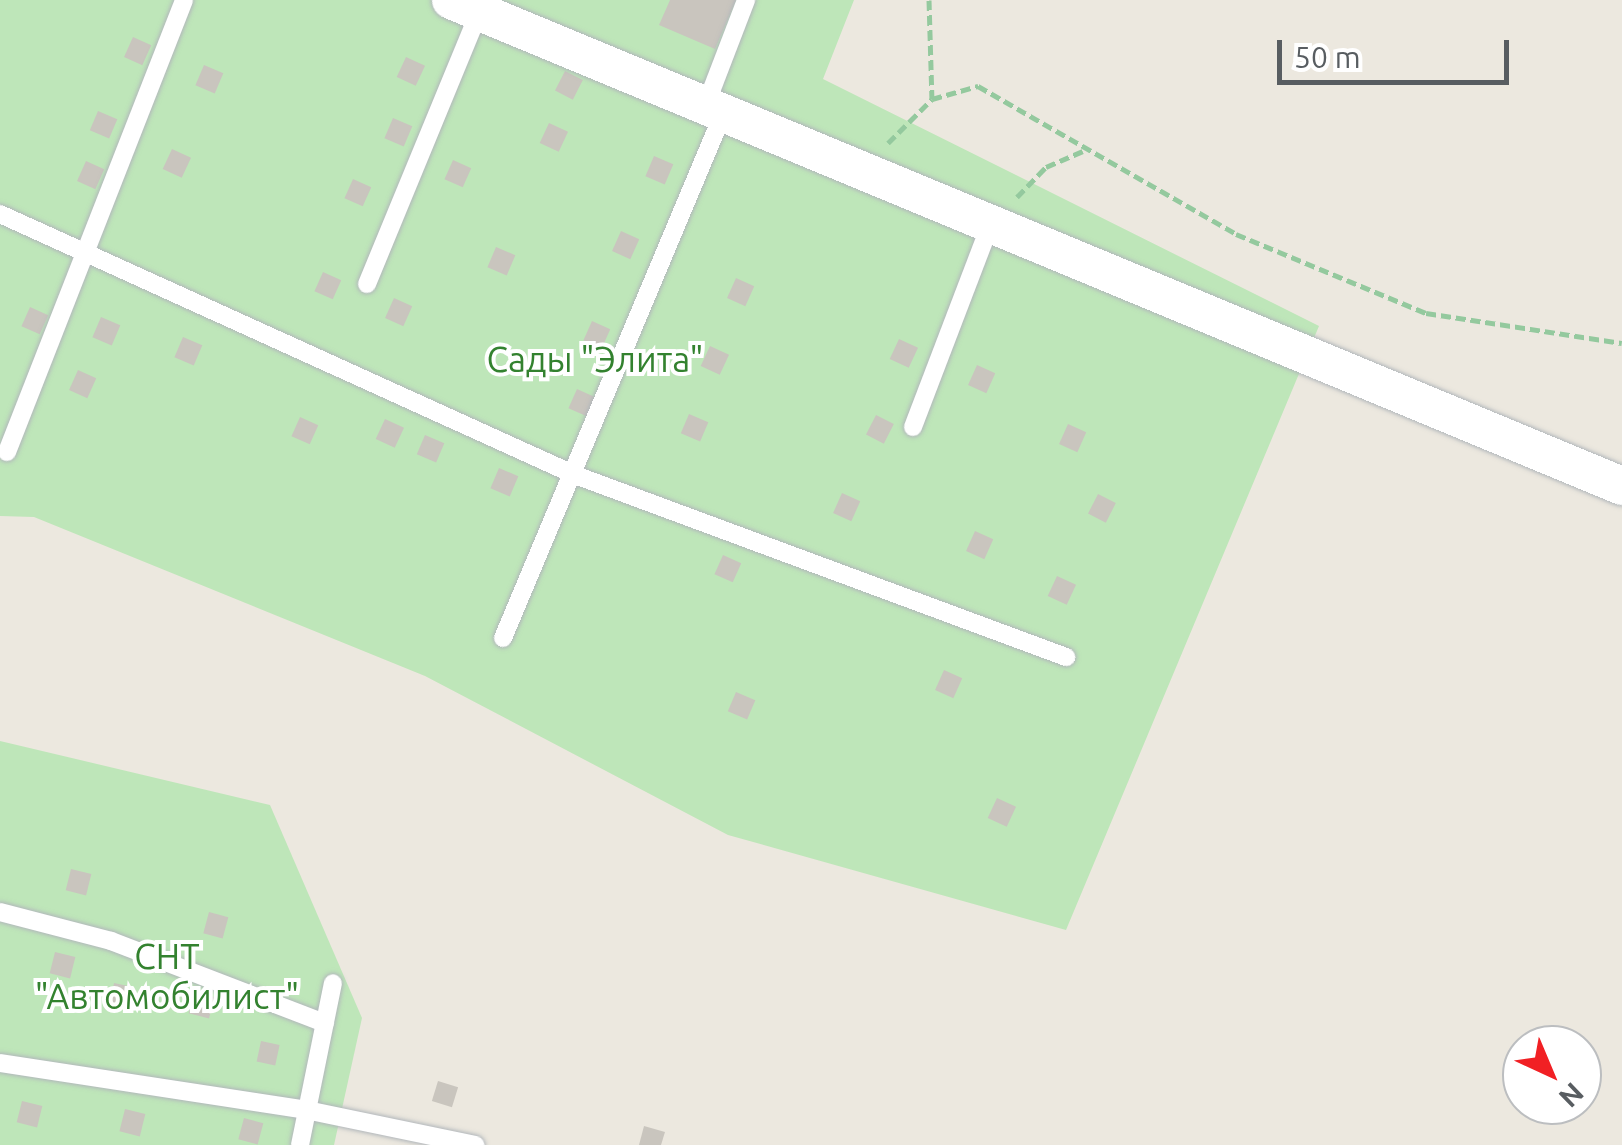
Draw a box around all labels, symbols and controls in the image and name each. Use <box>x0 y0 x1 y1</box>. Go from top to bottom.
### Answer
scale bar <box>1282 20 1514 82</box>
text: 50 m <box>1294 40 1361 74</box>
park label: Сады "Элита" <box>486 338 704 380</box>
park label: СНТ "Автомобилист" <box>35 935 299 1017</box>
north arrow <box>1502 1025 1602 1125</box>
text: N <box>1554 1077 1590 1114</box>

